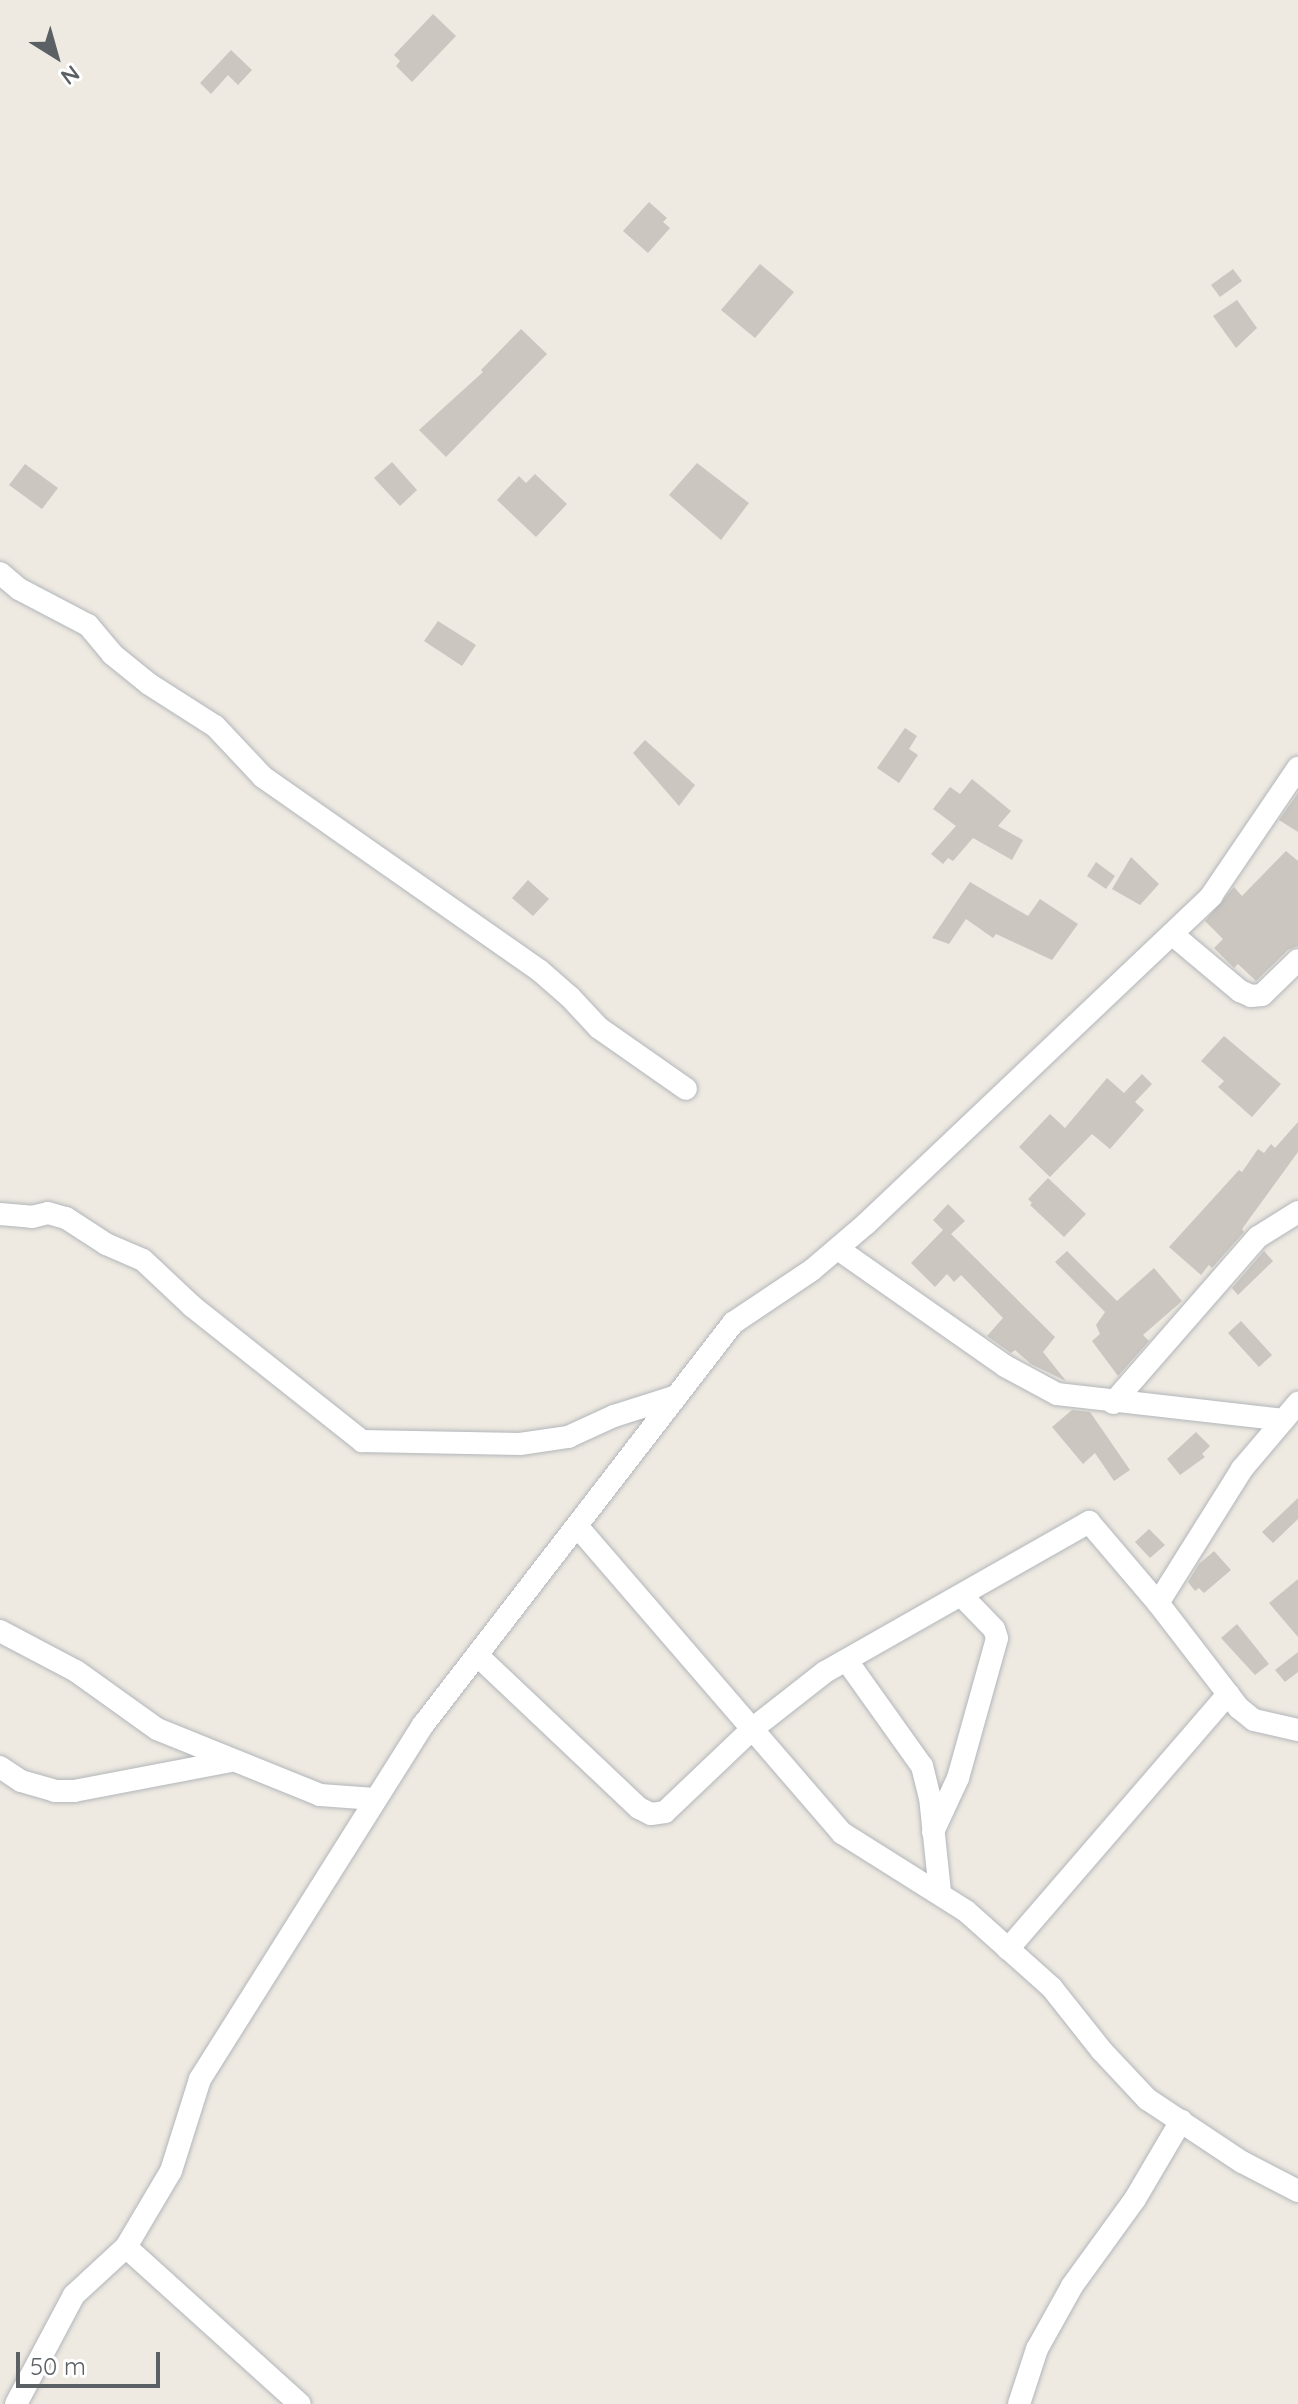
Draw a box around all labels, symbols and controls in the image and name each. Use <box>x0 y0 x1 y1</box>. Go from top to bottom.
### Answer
north arrow <box>16 16 96 96</box>
text: N <box>56 59 85 91</box>
scale bar <box>20 2336 164 2386</box>
text: 50 m <box>30 2351 86 2381</box>

